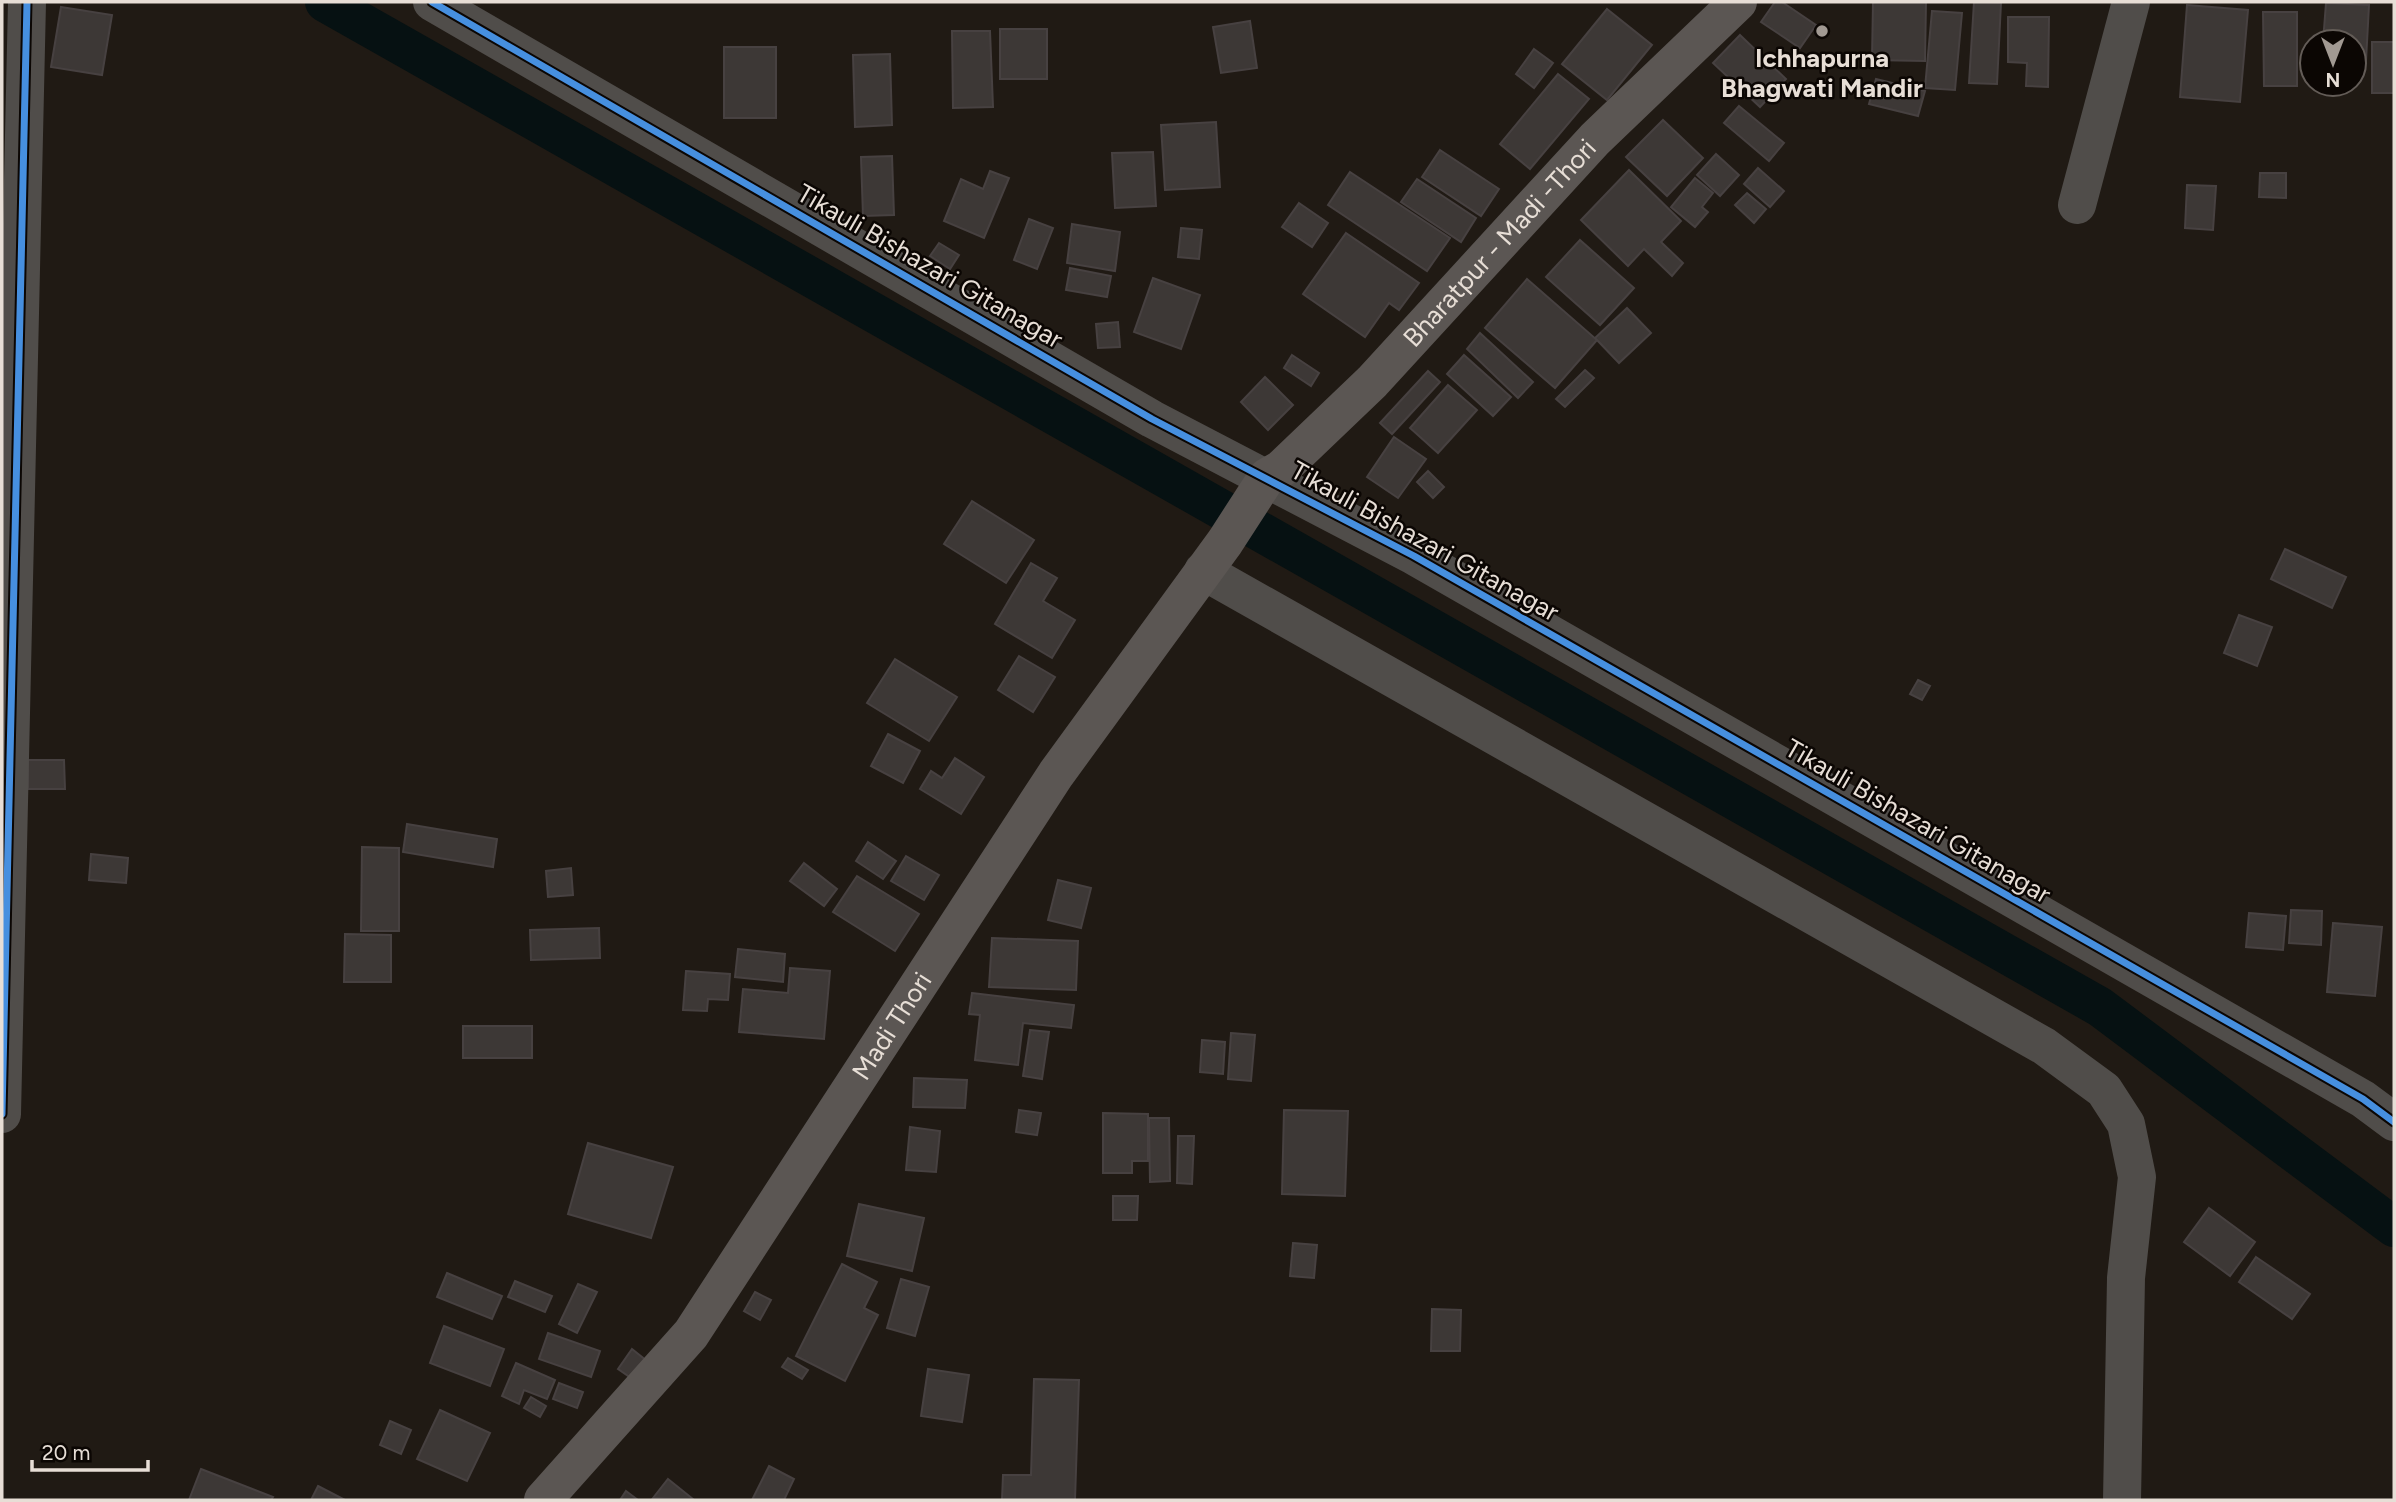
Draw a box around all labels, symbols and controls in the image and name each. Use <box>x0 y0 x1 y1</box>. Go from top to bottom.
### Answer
marker: Ichhapurna Bhagwati Mandir <box>1814 23 1830 39</box>
north arrow <box>2298 28 2368 98</box>
place label: Ichhapurna Bhagwati Mandir <box>1721 42 1923 104</box>
text: N <box>2326 68 2340 91</box>
street label: Bharatpur - Madi -Thori <box>1396 132 1603 353</box>
street label: Tikauli Bishazari Gitanagar <box>791 177 1069 355</box>
street label: Tikauli Bishazari Gitanagar <box>1285 454 1565 628</box>
street label: Tikauli Bishazari Gitanagar <box>1779 732 2057 910</box>
street label: Madi Thori <box>845 966 938 1086</box>
scale bar <box>32 1428 147 1472</box>
text: 20 m <box>42 1440 90 1465</box>

